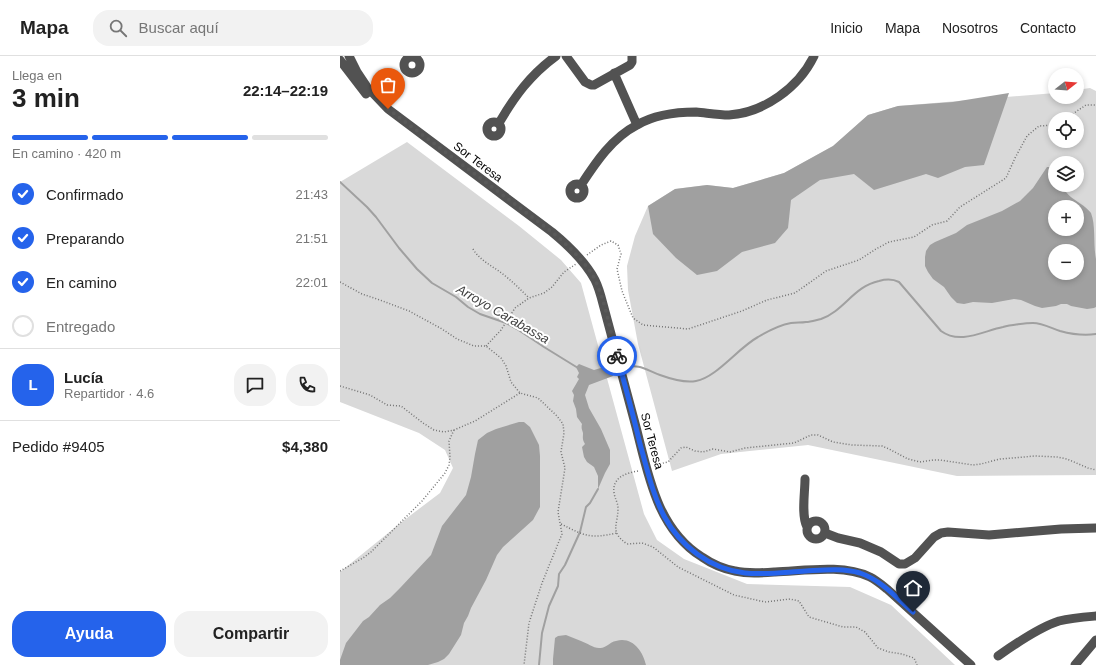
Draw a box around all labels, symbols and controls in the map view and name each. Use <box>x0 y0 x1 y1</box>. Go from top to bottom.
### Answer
search box <box>93 10 373 46</box>
text: Mapa <box>20 17 69 38</box>
icon: search <box>107 17 129 39</box>
text: Buscar aquí <box>139 19 219 36</box>
text: Inicio <box>830 20 863 36</box>
text: Mapa <box>885 20 920 36</box>
text: Nosotros <box>942 20 998 36</box>
text: Contacto <box>1020 20 1076 36</box>
text: Llega en <box>12 68 62 83</box>
pin <box>371 68 405 109</box>
north arrow <box>1048 68 1084 104</box>
map controls <box>1048 68 1084 280</box>
icon: bag <box>377 74 399 96</box>
text: 22:14–22:19 <box>243 82 328 99</box>
text: 3 min <box>12 83 80 113</box>
button: locate <box>1048 112 1084 148</box>
street label: Sor Teresa <box>451 139 506 185</box>
text: En camino · 420 m <box>12 146 121 161</box>
button: layers <box>1048 156 1084 192</box>
icon: check <box>12 183 34 205</box>
text: Confirmado <box>46 186 124 203</box>
text: 21:43 <box>295 187 328 202</box>
button: + <box>1048 200 1084 236</box>
icon: check <box>12 227 34 249</box>
text: Preparando <box>46 230 124 247</box>
text: 21:51 <box>295 231 328 246</box>
button: − <box>1048 244 1084 280</box>
icon: check <box>12 271 34 293</box>
text: En camino <box>46 274 117 291</box>
text: 22:01 <box>295 275 328 290</box>
water label: Arroyo Carabassa <box>453 281 552 347</box>
text: Entregado <box>46 318 115 335</box>
courier <box>597 336 637 376</box>
icon: bike <box>606 345 628 367</box>
button: chat <box>234 364 276 406</box>
button: phone <box>286 364 328 406</box>
text: Lucía <box>64 369 103 386</box>
text: L <box>28 376 38 393</box>
text: Repartidor · 4.6 <box>64 386 154 401</box>
street label: Sor Teresa <box>638 411 666 471</box>
text: Pedido #9405 <box>12 438 105 455</box>
text: $4,380 <box>282 438 328 455</box>
pin <box>896 571 930 612</box>
icon: home <box>902 577 924 599</box>
button: Ayuda <box>12 611 166 657</box>
button: Compartir <box>174 611 328 657</box>

